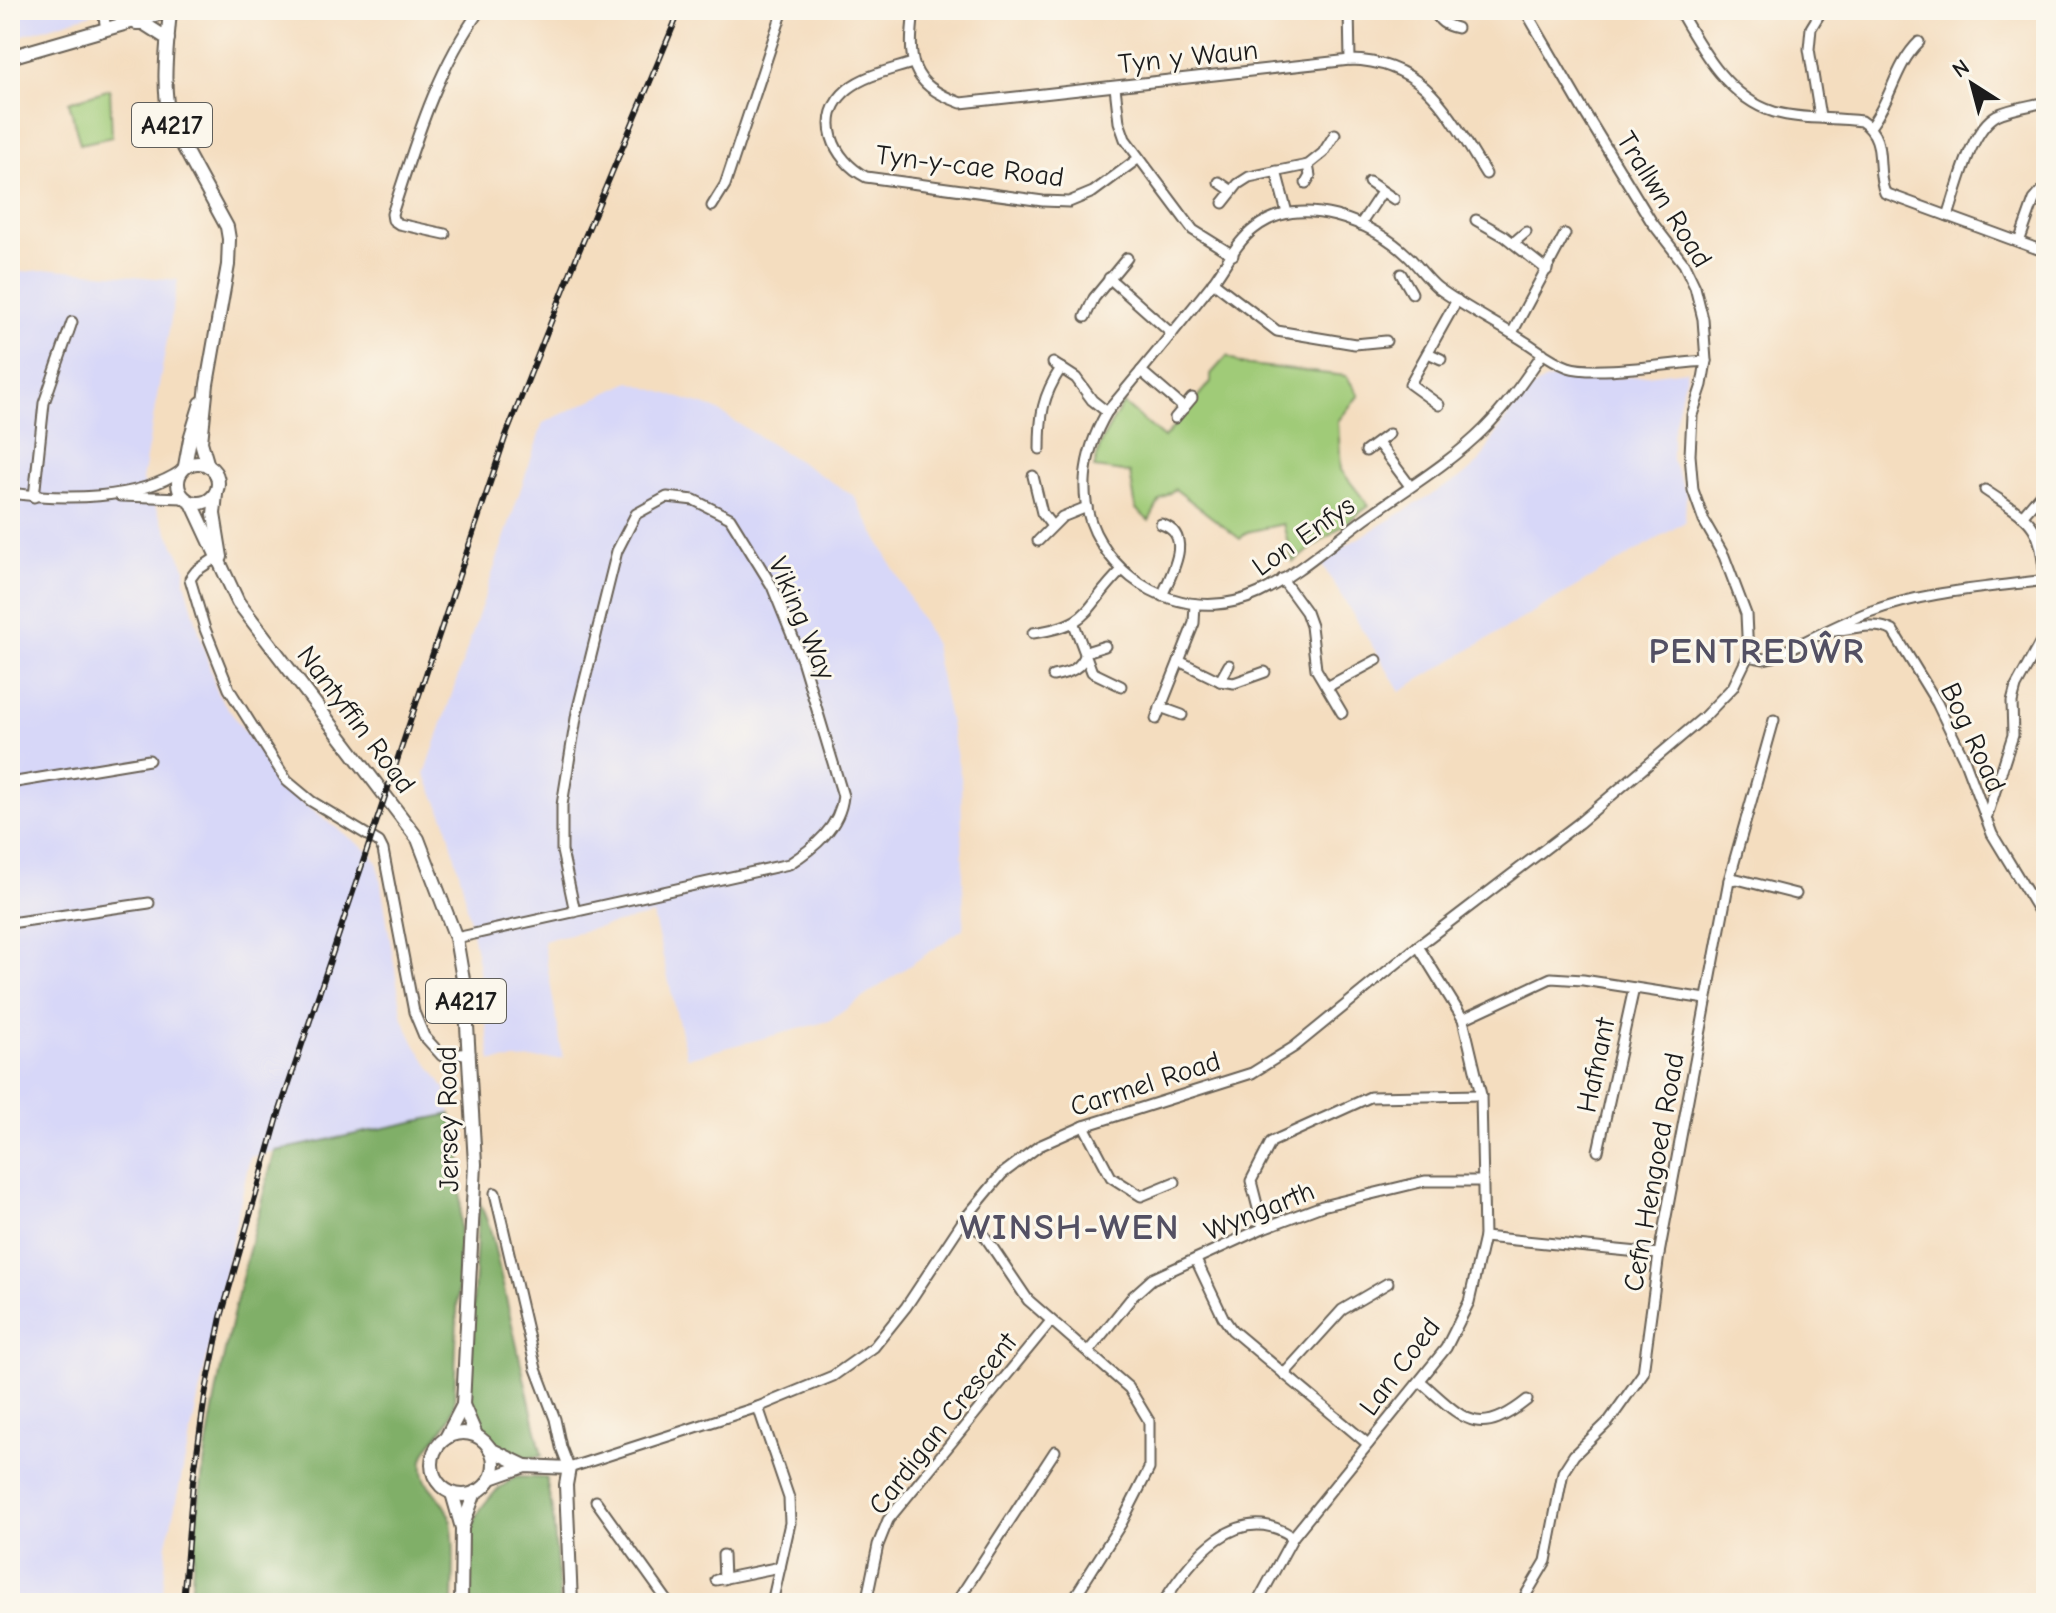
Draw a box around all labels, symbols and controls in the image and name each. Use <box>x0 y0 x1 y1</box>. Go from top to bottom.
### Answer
street label: Tyn y Waun <box>1117 34 1260 80</box>
north arrow <box>1932 44 2012 124</box>
text: N <box>1947 54 1974 83</box>
road number: A4217 <box>132 103 212 147</box>
street label: Trallwn Road <box>1610 126 1719 273</box>
street label: Tyn-y-cae Road <box>874 139 1066 193</box>
street label: Lon Enfys <box>1246 489 1361 583</box>
street label: Viking Way <box>762 552 842 685</box>
district label: PENTREDŴR <box>1648 630 1866 672</box>
street label: Nantyffin Road <box>290 640 422 800</box>
street label: Bog Road <box>1934 678 2012 797</box>
road number: A4217 <box>426 979 506 1023</box>
street label: Hafnant <box>1570 1014 1622 1115</box>
street label: Carmel Road <box>1066 1045 1224 1123</box>
street label: Jersey Road <box>431 1046 465 1192</box>
street label: Cefn Hengoed Road <box>1617 1050 1691 1294</box>
street label: Wyngarth <box>1200 1174 1319 1247</box>
district label: WINSH-WEN <box>960 1207 1180 1248</box>
street label: Lan Coed <box>1353 1312 1447 1422</box>
street label: Cardigan Crescent <box>862 1326 1024 1521</box>

